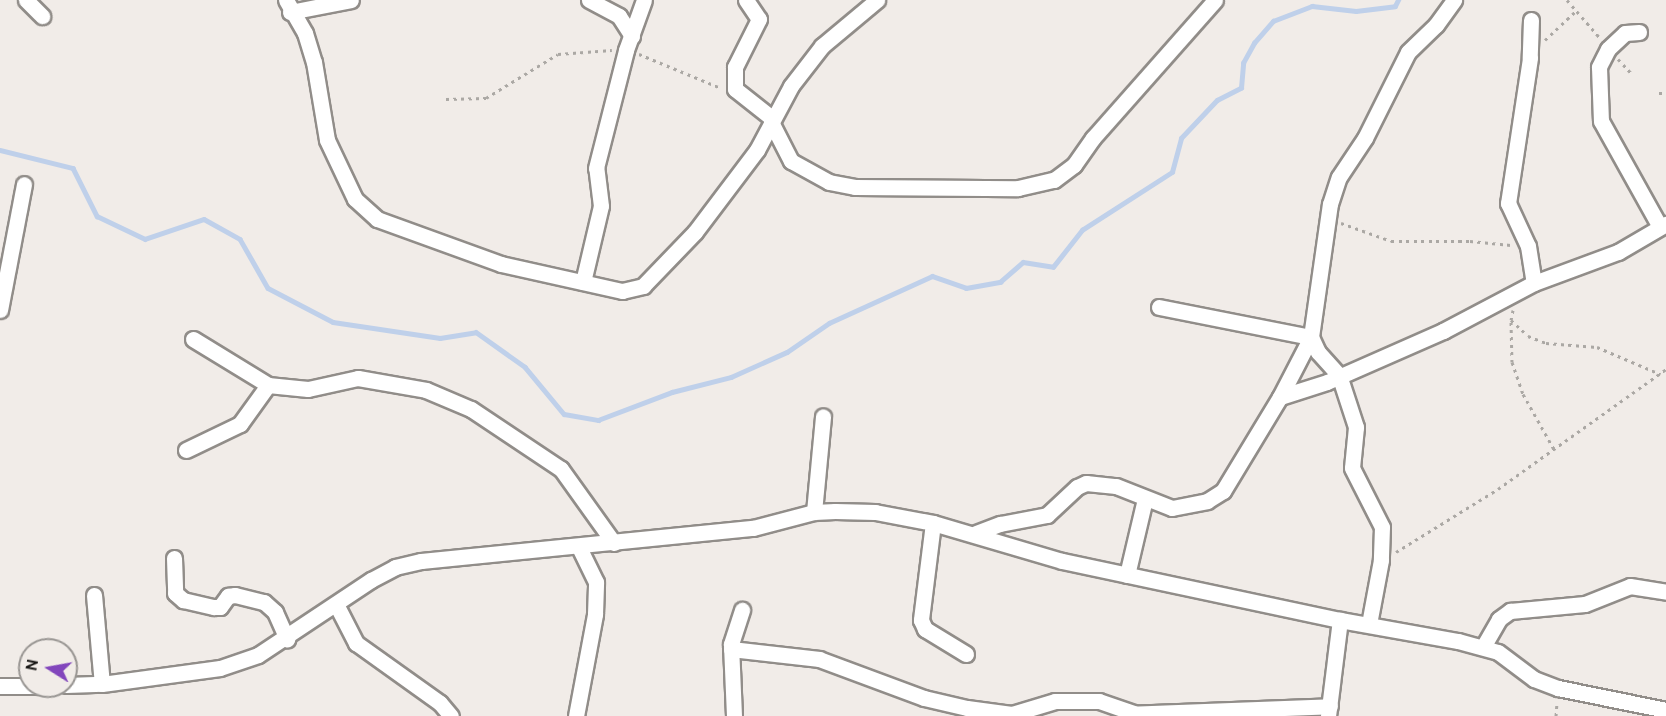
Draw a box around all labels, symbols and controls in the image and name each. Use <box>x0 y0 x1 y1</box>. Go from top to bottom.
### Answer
north arrow <box>18 638 78 698</box>
text: N <box>21 657 42 672</box>

